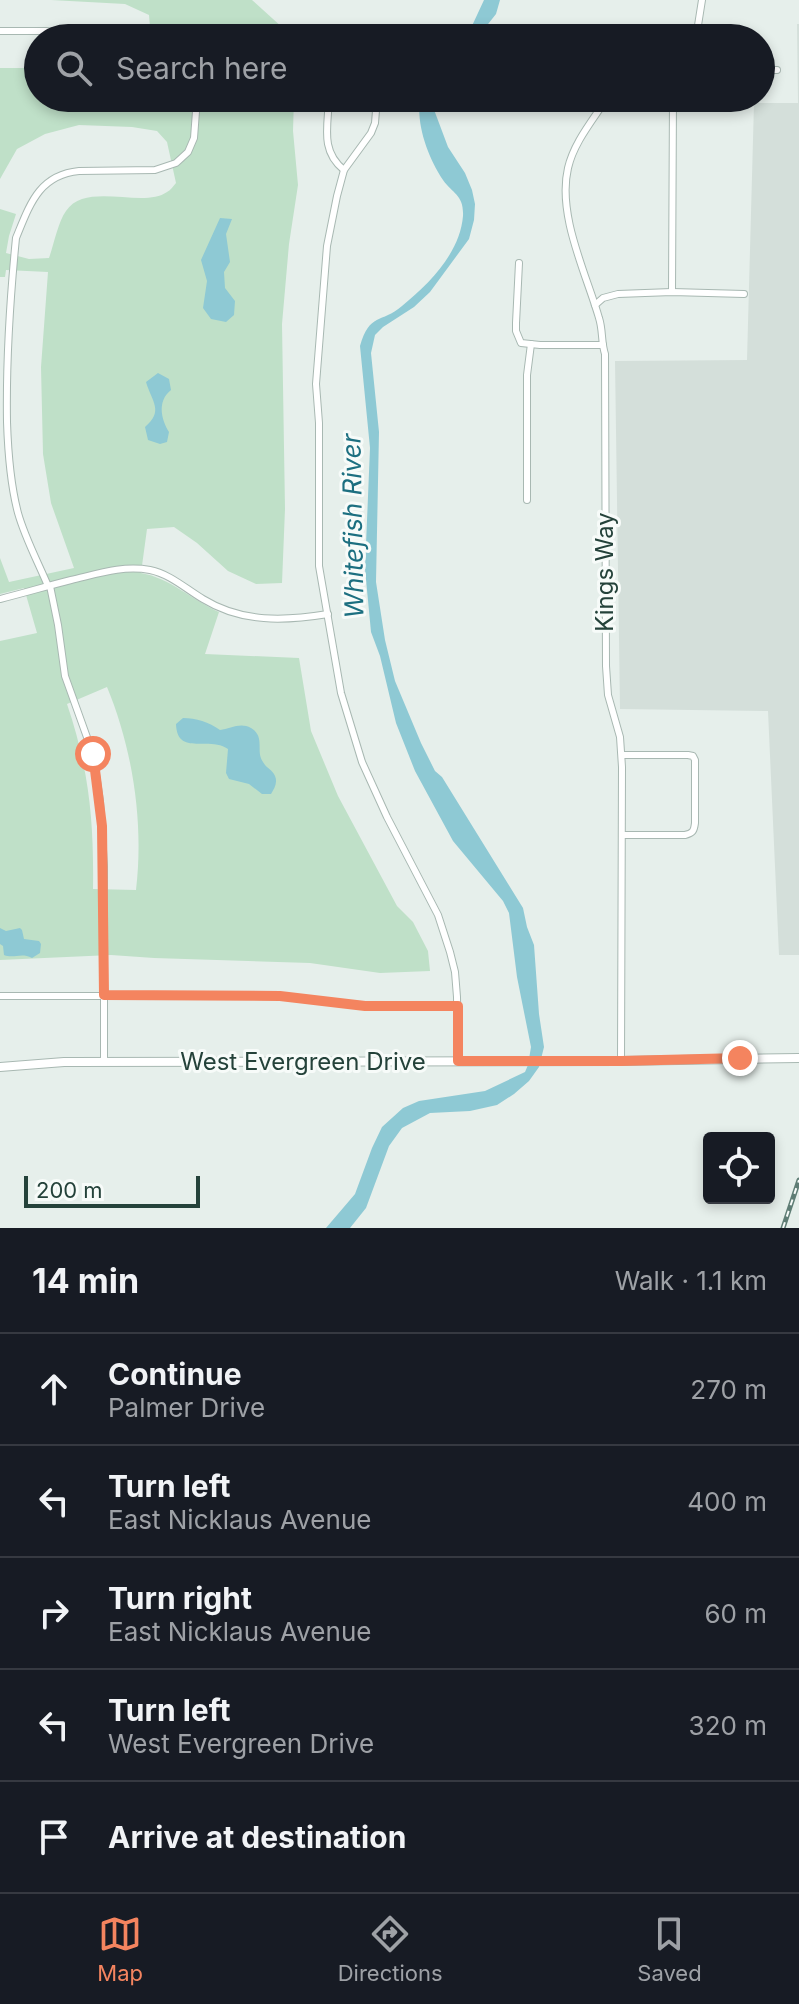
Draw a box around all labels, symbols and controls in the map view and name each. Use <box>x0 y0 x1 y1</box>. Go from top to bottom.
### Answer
search box <box>24 24 775 112</box>
icon: search <box>52 46 96 90</box>
text: Search here <box>116 50 288 86</box>
water label: Whitefish River <box>335 432 370 619</box>
street label: Kings Way <box>590 512 619 632</box>
route start <box>75 736 111 772</box>
route end <box>722 1040 758 1076</box>
street label: West Evergreen Drive <box>180 1047 426 1076</box>
map controls <box>703 1132 775 1204</box>
button: locate <box>703 1132 775 1204</box>
scale bar <box>24 1172 200 1208</box>
text: 200 m <box>36 1177 103 1203</box>
text: 14 min <box>32 1260 139 1301</box>
text: Walk · 1.1 km <box>615 1265 767 1296</box>
text: Continue <box>108 1356 242 1392</box>
icon: ahead <box>32 1367 76 1411</box>
text: 270 m <box>690 1374 767 1405</box>
text: Palmer Drive <box>108 1392 265 1423</box>
text: Turn left <box>108 1468 230 1504</box>
icon: left <box>32 1479 76 1523</box>
text: 400 m <box>687 1486 767 1517</box>
text: East Nicklaus Avenue <box>108 1504 371 1535</box>
text: Turn right <box>108 1580 252 1616</box>
icon: right <box>32 1591 76 1635</box>
text: 60 m <box>704 1598 767 1629</box>
text: East Nicklaus Avenue <box>108 1616 371 1647</box>
text: Turn left <box>108 1692 230 1728</box>
icon: left <box>32 1703 76 1747</box>
text: 320 m <box>689 1710 767 1741</box>
text: West Evergreen Drive <box>108 1728 374 1759</box>
icon: arrive <box>32 1815 76 1859</box>
text: Arrive at destination <box>108 1819 406 1855</box>
tab: Map <box>97 1912 143 1986</box>
tab: Directions <box>338 1912 443 1986</box>
tab: Saved <box>637 1912 702 1986</box>

